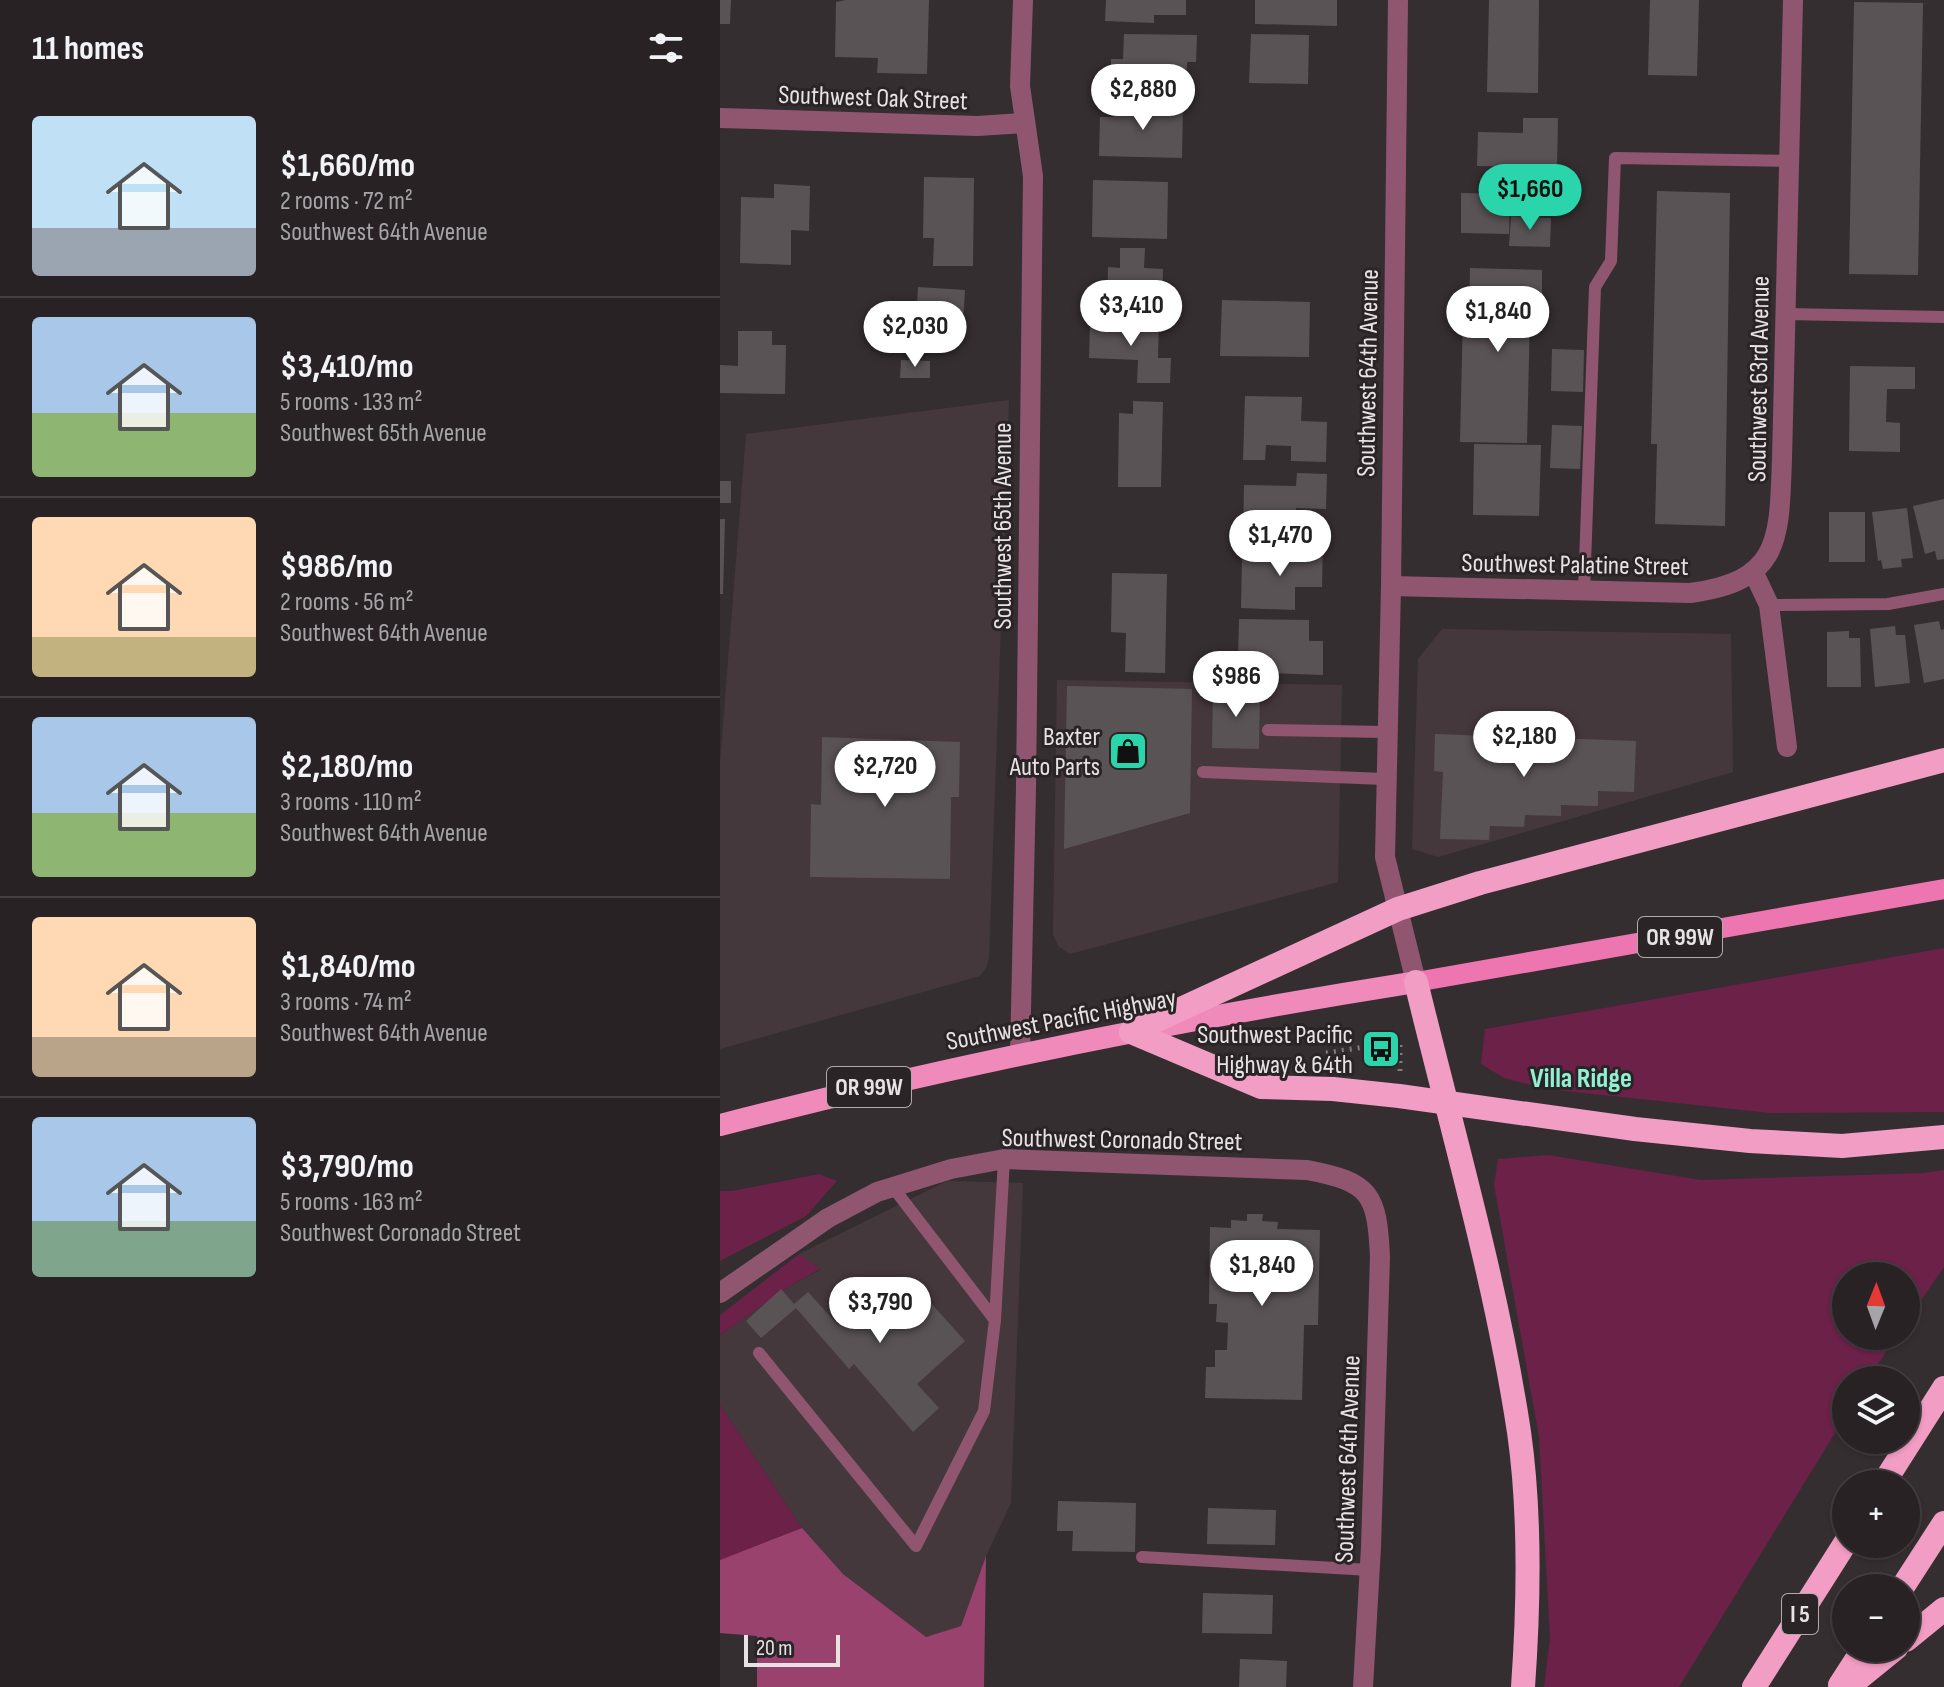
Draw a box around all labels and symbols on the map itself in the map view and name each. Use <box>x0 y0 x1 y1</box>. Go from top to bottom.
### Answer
pin: $2,880 <box>1078 64 1208 132</box>
street label: Southwest Oak Street <box>778 80 968 117</box>
pin: $1,660 <box>1465 164 1595 232</box>
street label: Southwest 64th Avenue <box>1351 269 1386 477</box>
street label: Southwest 63rd Avenue <box>1742 276 1777 482</box>
pin: $3,410 <box>1066 280 1196 348</box>
pin: $1,840 <box>1433 286 1563 354</box>
pin: $2,030 <box>850 301 980 369</box>
street label: Southwest 65th Avenue <box>988 423 1019 629</box>
pin: $1,470 <box>1215 510 1345 578</box>
street label: Southwest Palatine Street <box>1461 548 1689 583</box>
pin: $986 <box>1189 651 1283 719</box>
pin: $2,180 <box>1459 711 1589 779</box>
place label: Baxter Auto Parts <box>1009 722 1101 783</box>
shop icon: Baxter Auto Parts <box>1107 730 1149 772</box>
pin: $2,720 <box>820 741 950 809</box>
road number: OR 99W <box>1638 917 1722 957</box>
street label: Southwest Pacific Highway <box>944 983 1179 1058</box>
place label: Southwest Pacific Highway & 64th <box>1197 1020 1353 1081</box>
bus stop icon: Southwest Pacific Highway & 64th <box>1360 1028 1402 1070</box>
district label: Villa Ridge <box>1530 1062 1632 1095</box>
road number: OR 99W <box>827 1067 911 1107</box>
street label: Southwest Coronado Street <box>1001 1123 1243 1158</box>
pin: $1,840 <box>1197 1240 1327 1308</box>
north arrow <box>1832 1262 1920 1350</box>
pin: $3,790 <box>815 1277 945 1345</box>
street label: Southwest 64th Avenue <box>1329 1355 1368 1563</box>
road number: I 5 <box>1782 1594 1818 1634</box>
scale bar <box>744 1631 840 1667</box>

